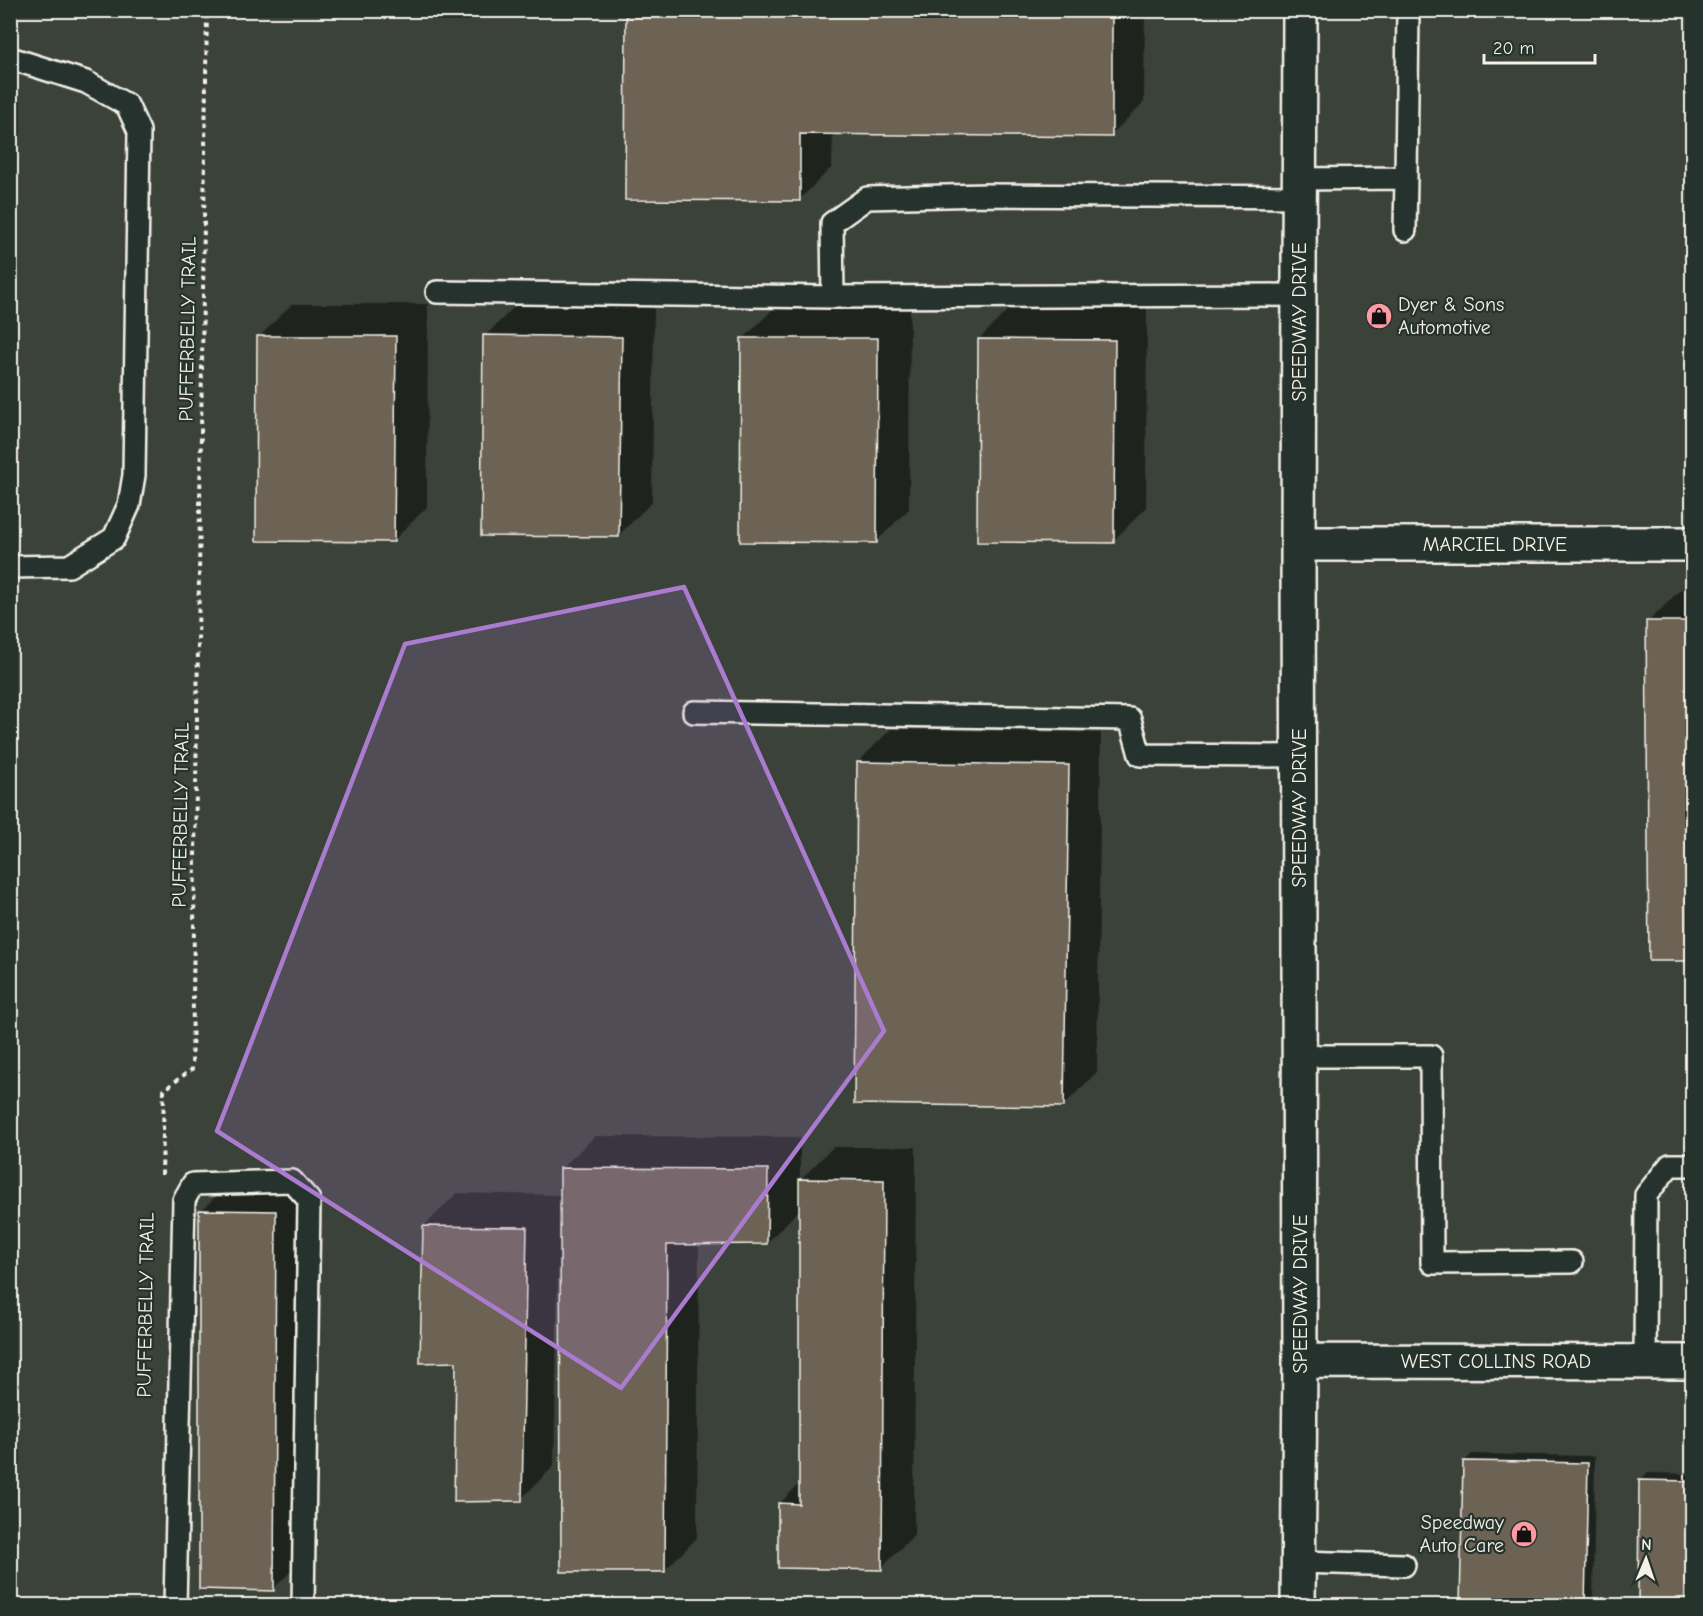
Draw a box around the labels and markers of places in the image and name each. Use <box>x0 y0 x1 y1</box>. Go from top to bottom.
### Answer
place label: Dyer & Sons Automotive <box>1398 293 1504 339</box>
shop icon: Dyer & Sons Automotive <box>1364 301 1394 331</box>
place label: Speedway Auto Care <box>1420 1511 1504 1557</box>
shop icon: Speedway Auto Care <box>1509 1519 1539 1549</box>

